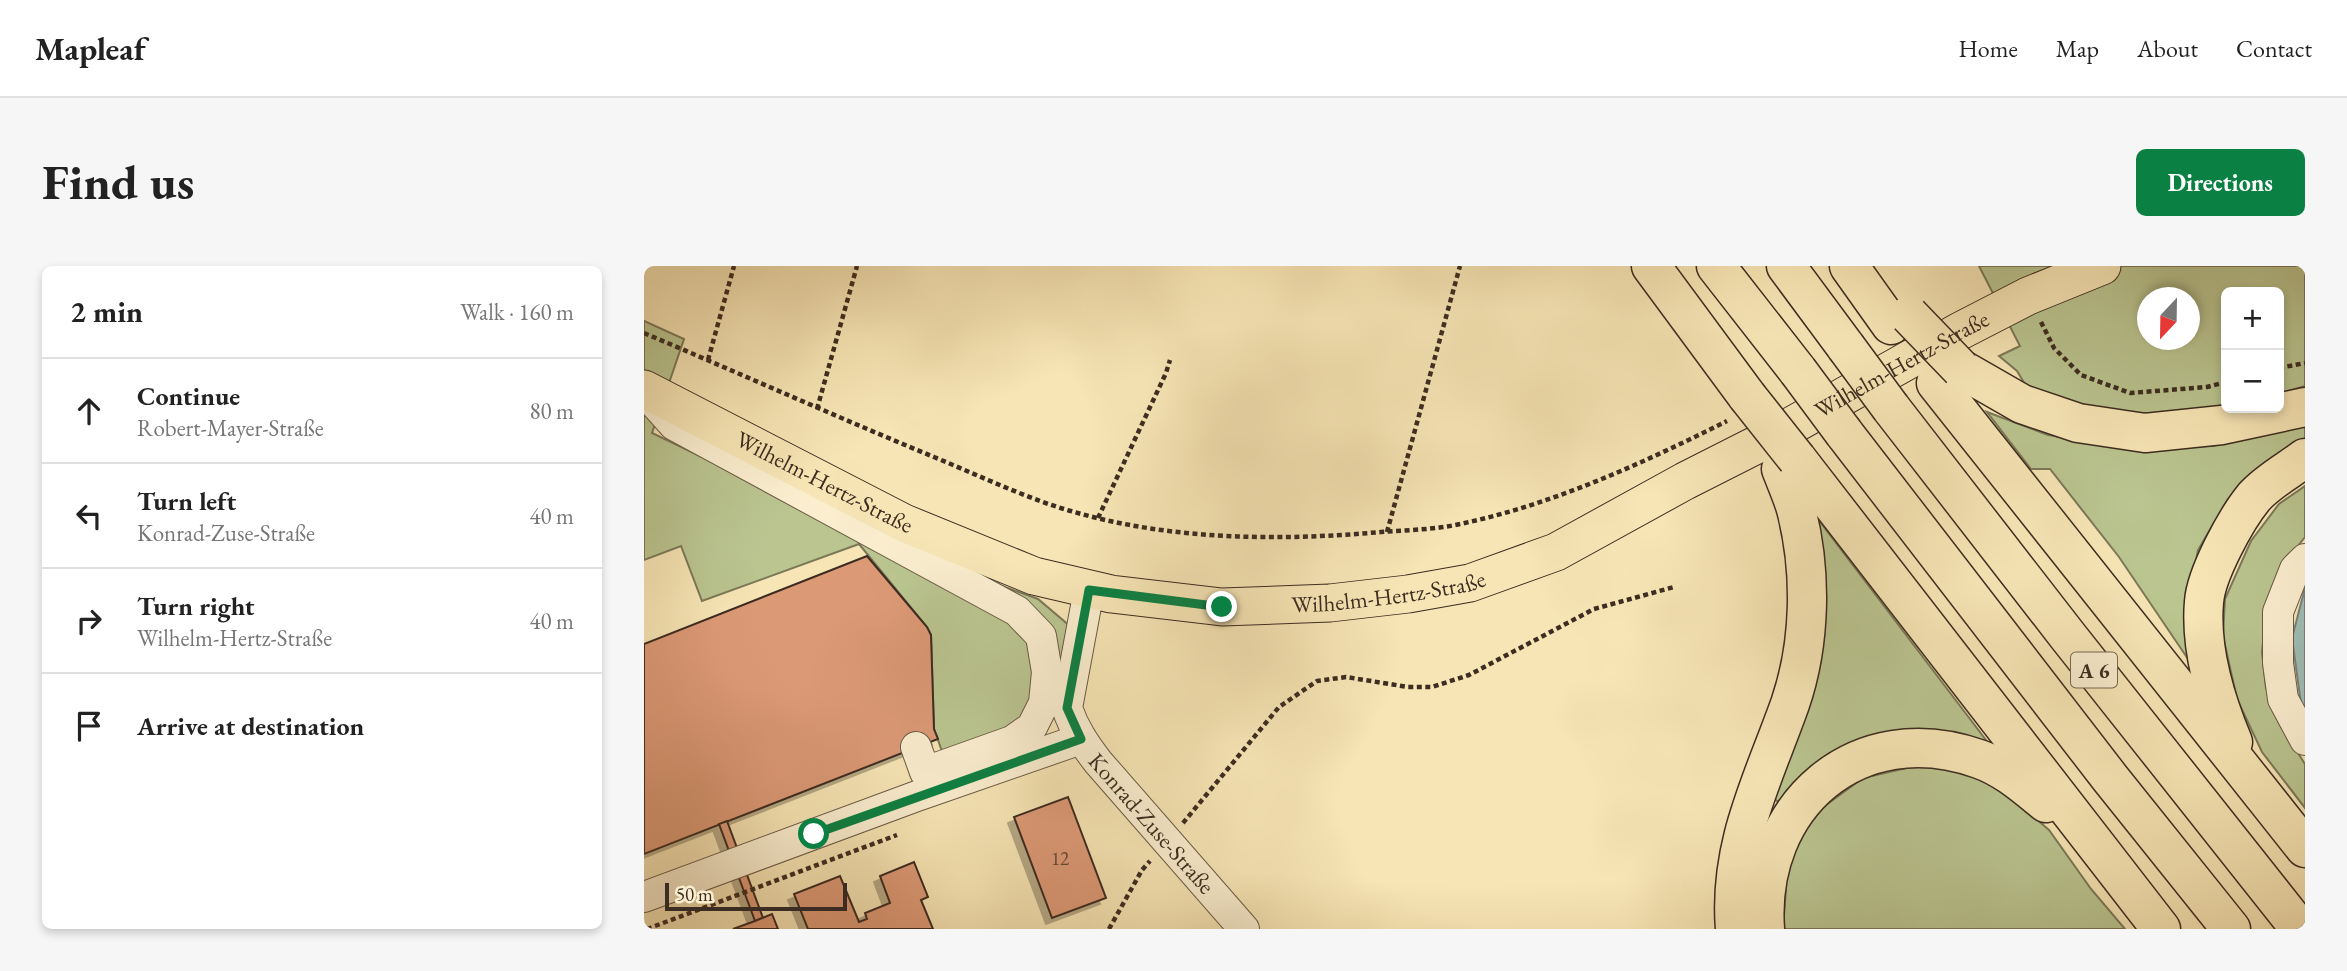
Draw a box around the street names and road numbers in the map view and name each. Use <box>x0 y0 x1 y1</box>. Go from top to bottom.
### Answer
street label: Wilhelm-Hertz-Straße <box>1809 304 1994 425</box>
street label: Wilhelm-Hertz-Straße <box>731 424 917 540</box>
street label: Wilhelm-Hertz-Straße <box>1291 564 1490 619</box>
road number: A 6 <box>2071 652 2117 688</box>
street label: Konrad-Zuse-Straße <box>1082 746 1222 900</box>

